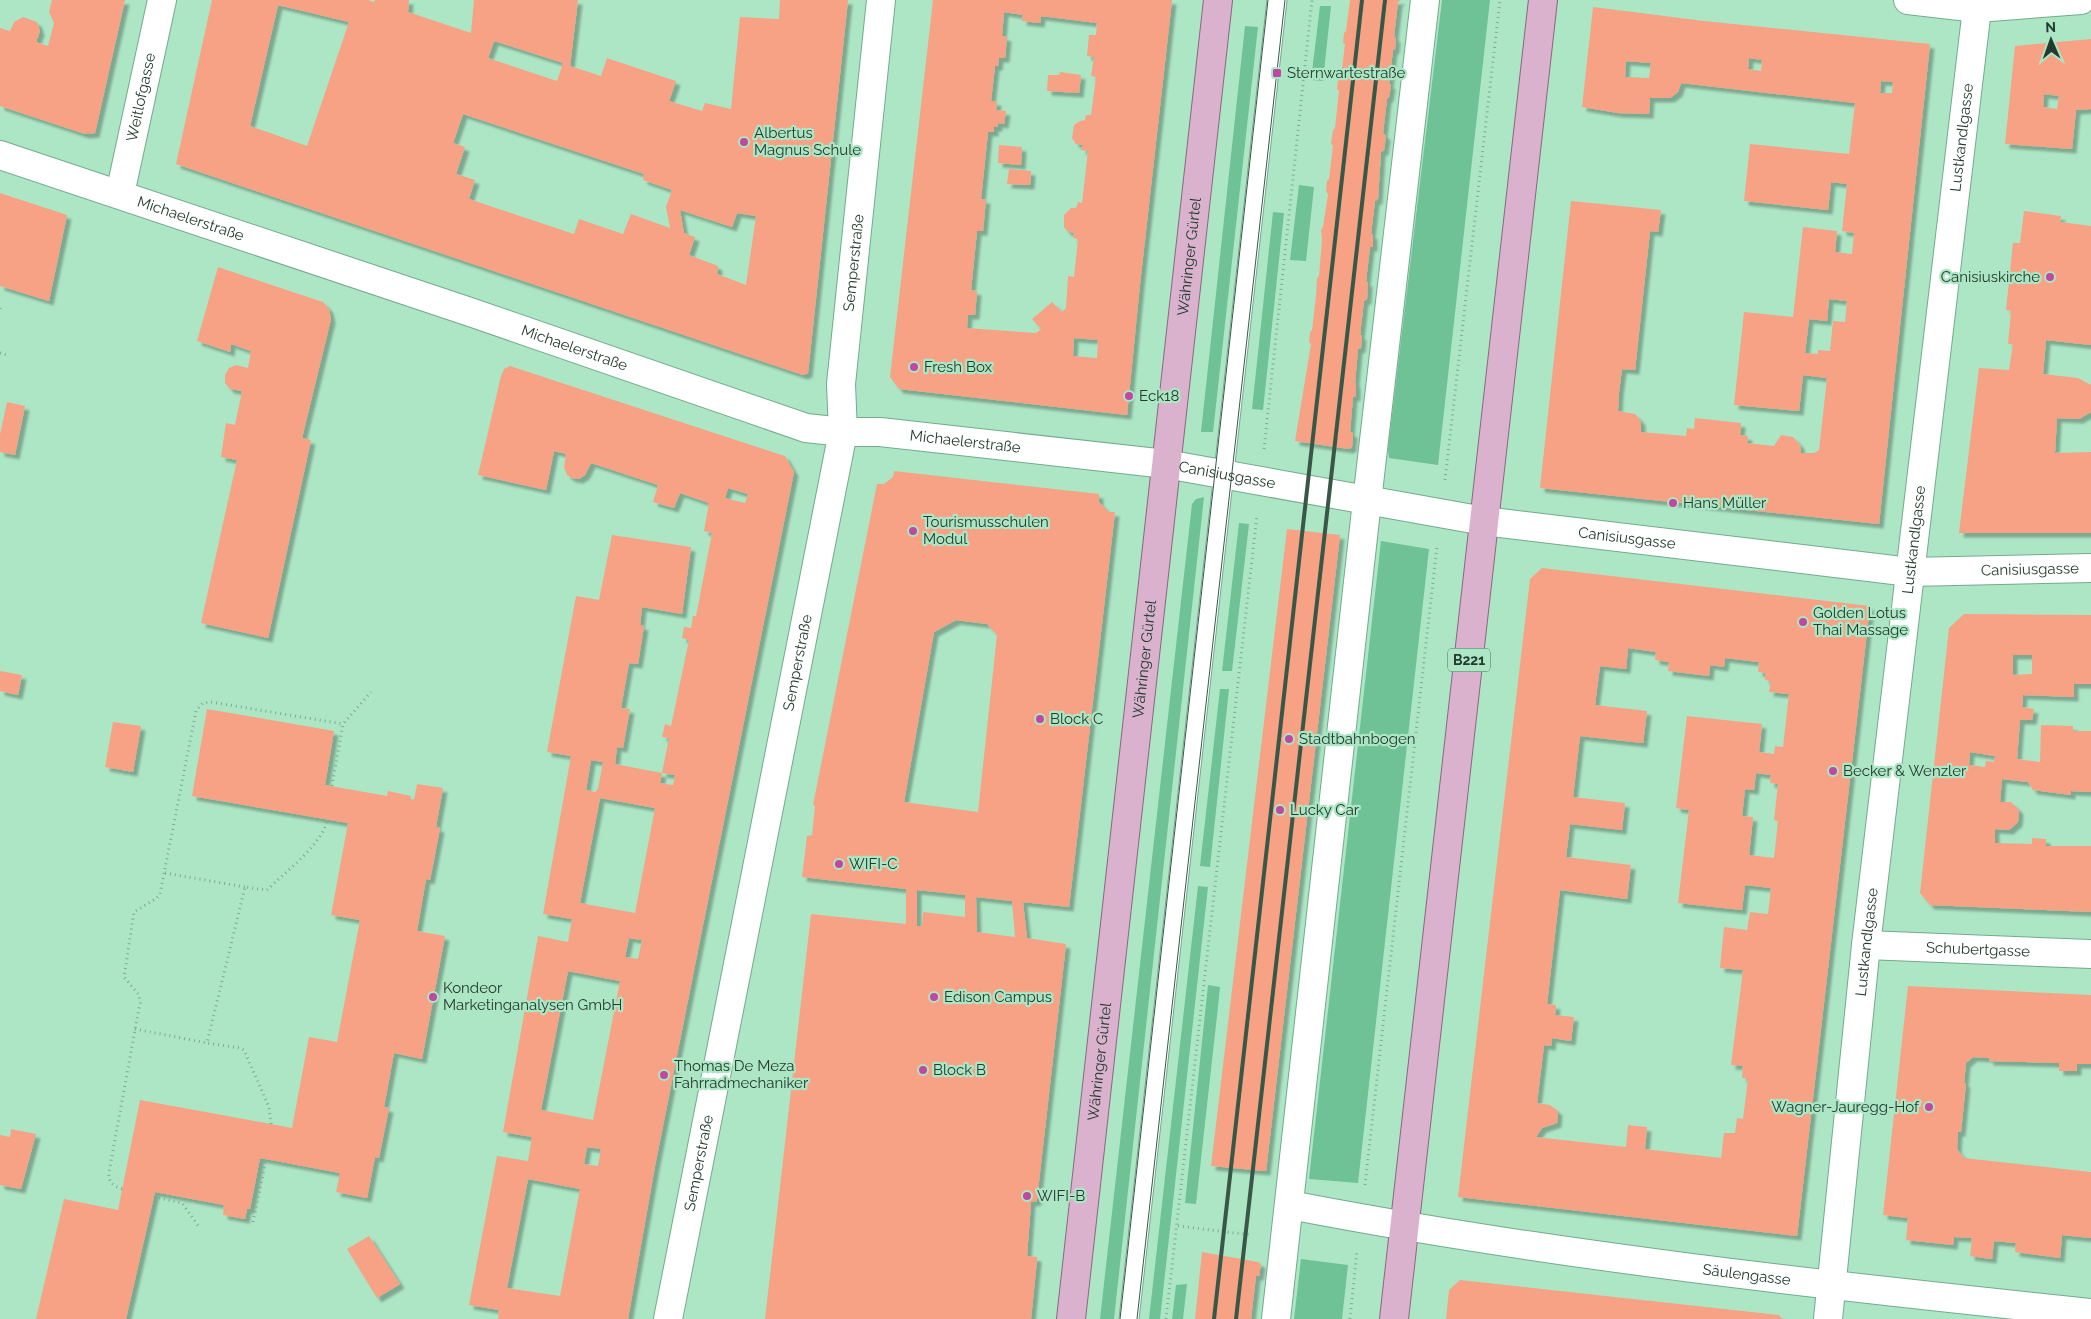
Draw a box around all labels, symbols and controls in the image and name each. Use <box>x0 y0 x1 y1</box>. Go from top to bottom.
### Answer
north arrow <box>2026 15 2076 65</box>
text: N <box>2045 19 2056 35</box>
street label: Weitlofgasse <box>123 51 159 143</box>
place label: Sternwartestraße <box>1287 64 1406 82</box>
marker: Sternwartestraße <box>1271 67 1283 79</box>
street label: Lustkandlgasse <box>1946 82 1977 193</box>
place label: Albertus Magnus Schule <box>754 124 861 159</box>
marker: Albertus Magnus Schule <box>738 136 750 148</box>
street label: Michaelerstraße <box>135 193 247 245</box>
street label: Währinger Gürtel <box>1174 196 1205 317</box>
street label: Semperstraße <box>840 213 868 312</box>
place label: Canisiuskirche <box>1941 268 2040 286</box>
marker: Canisiuskirche <box>2044 271 2056 283</box>
street label: Michaelerstraße <box>519 321 630 375</box>
place label: Fresh Box <box>924 358 992 376</box>
marker: Fresh Box <box>908 361 920 373</box>
place label: Eck18 <box>1139 387 1180 405</box>
marker: Eck18 <box>1123 390 1135 402</box>
street label: Michaelerstraße <box>909 426 1022 457</box>
street label: Canisiusgasse <box>1177 457 1277 492</box>
street label: Lustkandlgasse <box>1899 484 1929 595</box>
place label: Hans Müller <box>1683 494 1767 512</box>
marker: Hans Müller <box>1667 497 1679 509</box>
place label: Tourismusschulen Modul <box>923 513 1049 548</box>
street label: Canisiusgasse <box>1577 523 1677 553</box>
marker: Tourismusschulen Modul <box>907 525 919 537</box>
street label: Canisiusgasse <box>1981 559 2079 579</box>
street label: Währinger Gürtel <box>1129 598 1160 719</box>
place label: Golden Lotus Thai Massage <box>1813 604 1908 639</box>
street label: Semperstraße <box>779 613 816 712</box>
marker: Golden Lotus Thai Massage <box>1797 616 1809 628</box>
road number: B221 <box>1448 648 1490 672</box>
place label: Block C <box>1050 710 1103 728</box>
marker: Block C <box>1034 713 1046 725</box>
place label: Stadtbahnbogen <box>1299 730 1415 748</box>
marker: Stadtbahnbogen <box>1283 733 1295 745</box>
place label: Becker & Wenzler <box>1843 762 1967 780</box>
marker: Becker & Wenzler <box>1827 765 1839 777</box>
place label: Lucky Car <box>1290 801 1360 819</box>
marker: Lucky Car <box>1274 804 1286 816</box>
place label: WIFI-C <box>849 855 898 873</box>
marker: WIFI-C <box>833 858 845 870</box>
street label: Lustkandlgasse <box>1852 887 1882 997</box>
street label: Schubertgasse <box>1926 938 2030 961</box>
place label: Kondeor Marketinganalysen GmbH <box>443 979 622 1014</box>
place label: Edison Campus <box>944 988 1052 1006</box>
marker: Kondeor Marketinganalysen GmbH <box>427 991 439 1003</box>
marker: Edison Campus <box>928 991 940 1003</box>
street label: Währinger Gürtel <box>1084 1001 1115 1122</box>
place label: Thomas De Meza Fahrradmechaniker <box>674 1057 809 1092</box>
place label: Block B <box>933 1061 986 1079</box>
marker: Block B <box>917 1064 929 1076</box>
marker: Thomas De Meza Fahrradmechaniker <box>658 1069 670 1081</box>
place label: Wagner-Jauregg-Hof <box>1771 1098 1920 1116</box>
marker: Wagner-Jauregg-Hof <box>1923 1101 1935 1113</box>
street label: Semperstraße <box>680 1113 717 1213</box>
place label: WIFI-B <box>1037 1187 1085 1205</box>
marker: WIFI-B <box>1021 1190 1033 1202</box>
street label: Säulengasse <box>1701 1260 1792 1289</box>

